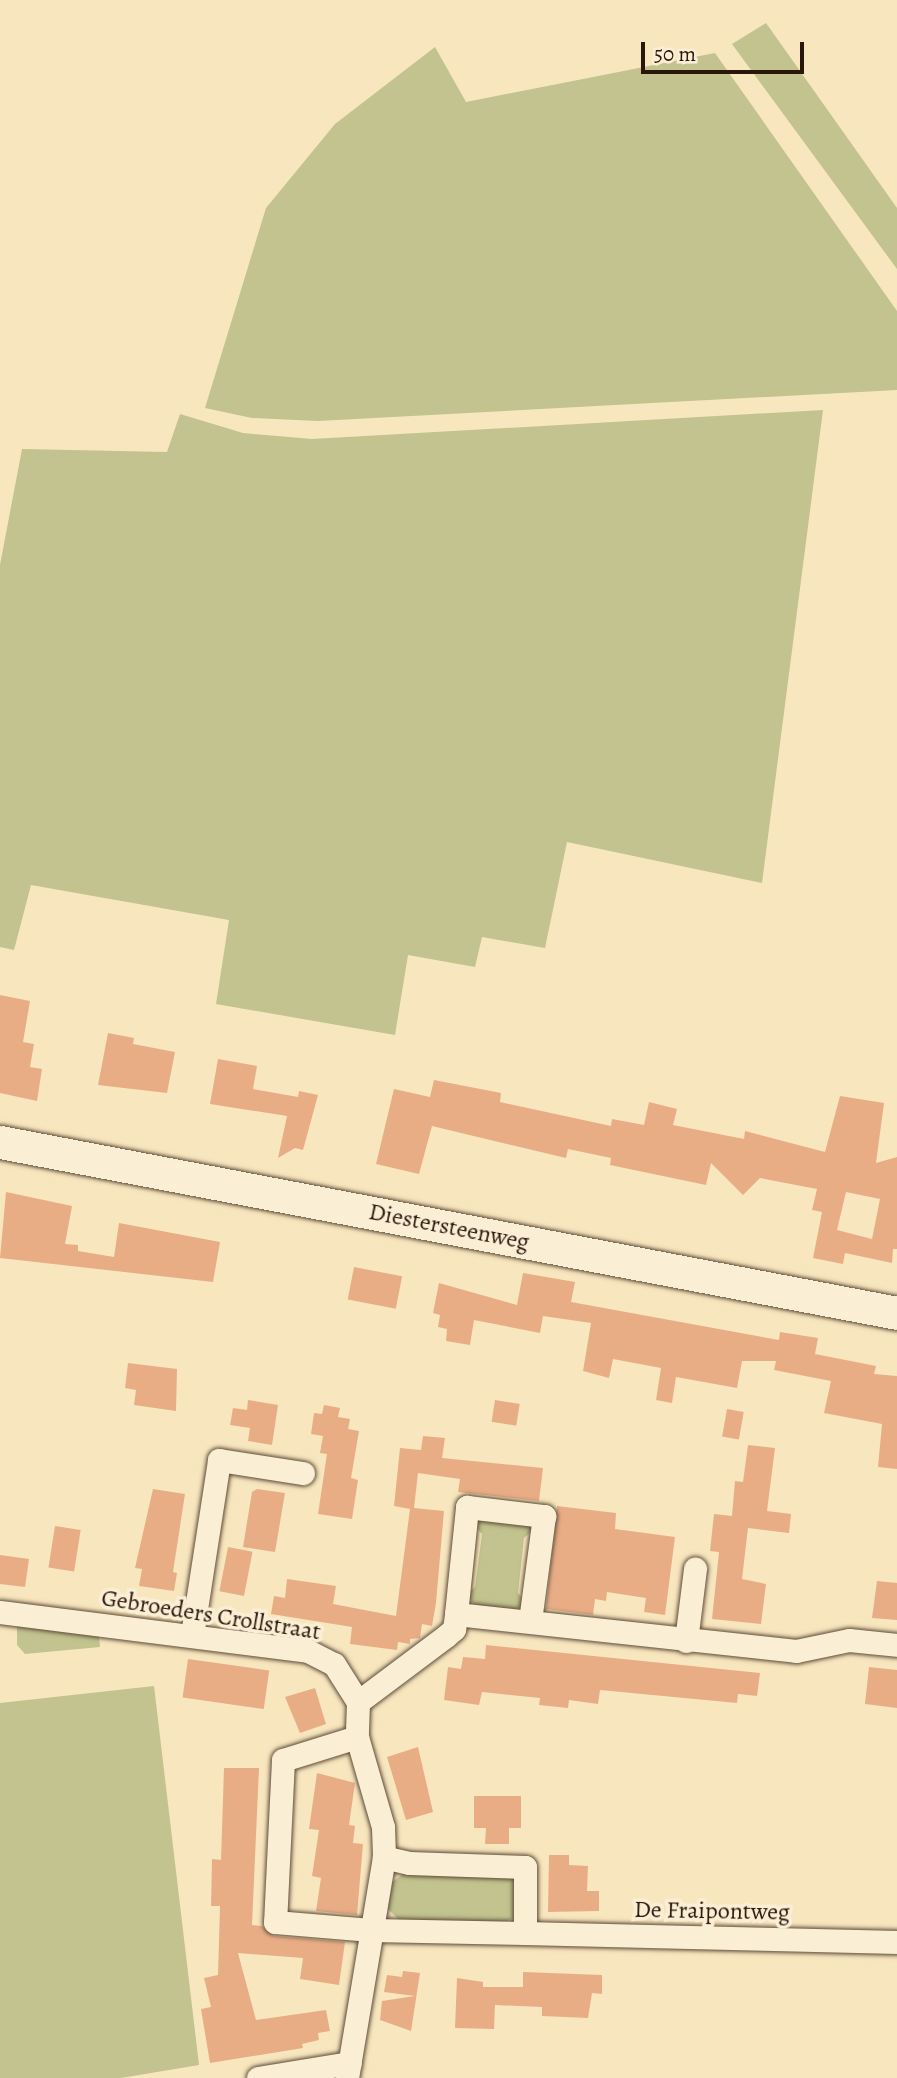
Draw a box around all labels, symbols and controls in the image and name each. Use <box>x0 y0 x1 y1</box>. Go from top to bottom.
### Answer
scale bar <box>645 28 808 72</box>
text: 50 m <box>654 40 696 68</box>
street label: Diestersteenweg <box>366 1197 532 1257</box>
street label: Gebroeders Crollstraat <box>99 1583 323 1647</box>
street label: De Fraipontweg <box>634 1895 790 1927</box>

